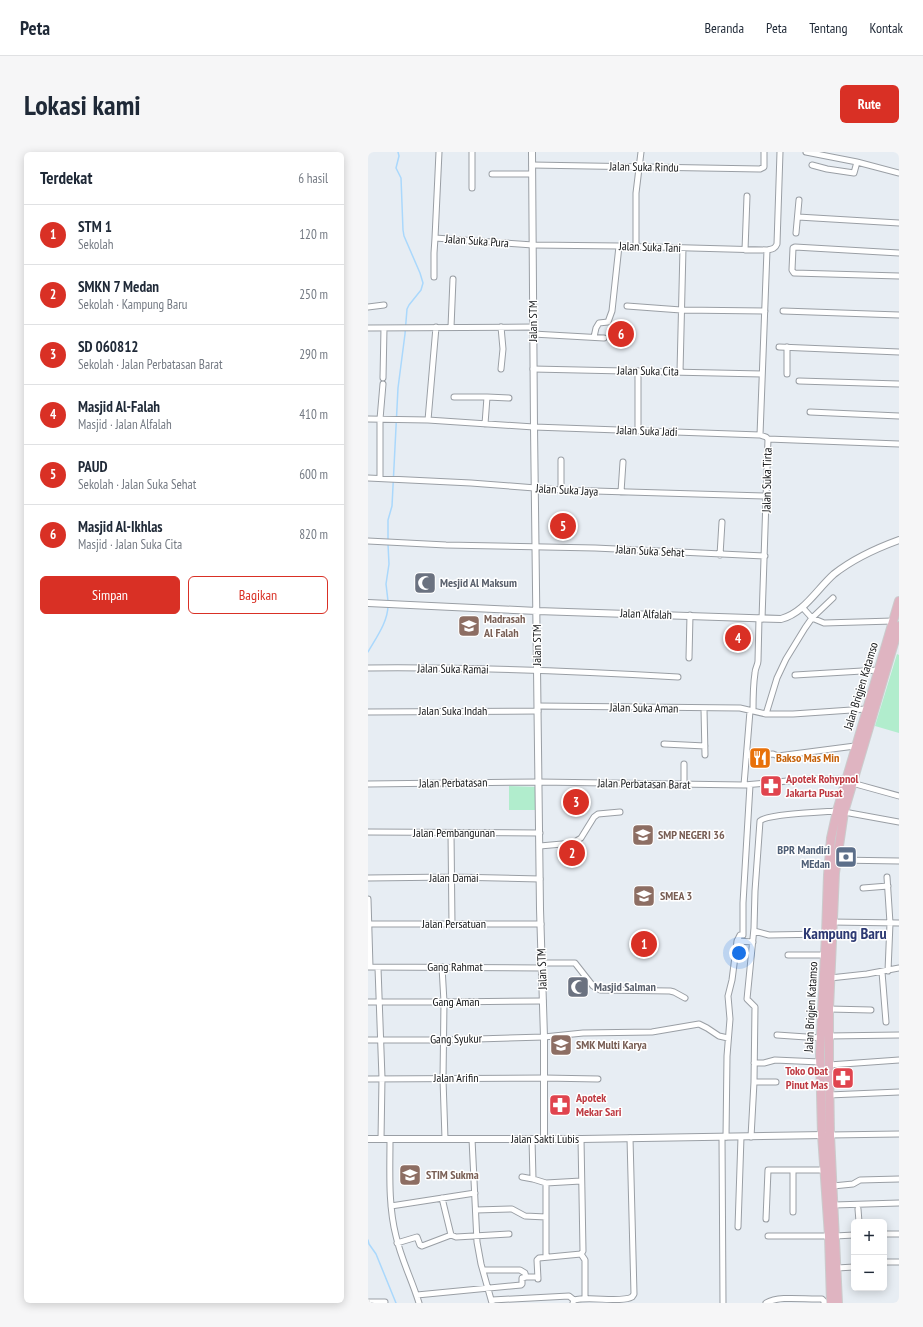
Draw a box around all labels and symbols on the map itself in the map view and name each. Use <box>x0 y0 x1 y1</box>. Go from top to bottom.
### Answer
street label: Jalan Suka Rindu <box>608 158 679 175</box>
street label: Jalan Suka Pura <box>444 231 510 250</box>
street label: Jalan Suka Tani <box>618 238 681 255</box>
street label: Jalan STM <box>525 300 540 343</box>
pin: 6 <box>608 319 634 349</box>
street label: Jalan Suka Cita <box>616 362 679 379</box>
street label: Jalan Suka Jadi <box>615 422 678 439</box>
street label: Jalan Suka Tirta <box>758 447 775 514</box>
street label: Jalan Suka Jaya <box>534 480 599 499</box>
pin: 5 <box>550 511 576 541</box>
street label: Jalan Suka Sehat <box>614 541 686 560</box>
mosque icon: Mesjid Al Maksum <box>412 570 438 596</box>
place label: Mesjid Al Maksum <box>440 575 517 590</box>
street label: Jalan Alfalah <box>619 605 672 622</box>
place label: Madrasah Al Falah <box>483 611 525 640</box>
school or university icon: Madrasah Al Falah <box>456 613 482 639</box>
pin: 4 <box>725 623 751 653</box>
street label: Jalan STM <box>529 624 544 667</box>
street label: Jalan Brigjen Katamso <box>840 640 881 732</box>
street label: Jalan Suka Ramai <box>416 660 489 677</box>
street label: Jalan Suka Aman <box>609 699 678 716</box>
street label: Jalan Suka Indah <box>418 703 487 718</box>
restaurant icon: Bakso Mas Min <box>747 745 773 771</box>
place label: Bakso Mas Min <box>776 750 839 765</box>
place label: Apotek Rohypnol Jakarta Pusat <box>785 771 859 800</box>
pharmacy icon: Apotek Rohypnol Jakarta Pusat <box>758 773 784 799</box>
street label: Jalan Perbatasan <box>418 774 487 791</box>
street label: Jalan Perbatasan Barat <box>596 775 691 792</box>
pin: 3 <box>563 787 589 817</box>
school or university icon: SMP NEGERI 36 <box>630 822 656 848</box>
street label: Jalan Pembangunan <box>412 825 495 840</box>
place label: SMP NEGERI 36 <box>658 827 725 842</box>
pin: 2 <box>559 838 585 868</box>
place label: BPR Mandiri MEdan <box>777 842 830 871</box>
bank icon: BPR Mandiri MEdan <box>833 844 859 870</box>
street label: Jalan Damai <box>428 870 479 885</box>
school or university icon: SMEA 3 <box>631 883 657 909</box>
place label: SMEA 3 <box>660 888 692 903</box>
street label: Jalan Persatuan <box>421 916 486 931</box>
district label: Kampung Baru <box>803 923 887 943</box>
pin: 1 <box>631 929 657 959</box>
your location <box>729 943 749 963</box>
street label: Jalan STM <box>533 948 550 991</box>
street label: Gang Rahmat <box>427 959 483 974</box>
street label: Jalan Brigjen Katamso <box>801 961 820 1054</box>
mosque icon: Masjid Salman <box>565 974 591 1000</box>
place label: Masjid Salman <box>594 979 656 994</box>
street label: Gang Aman <box>433 994 479 1009</box>
street label: Gang Syukur <box>430 1031 483 1046</box>
school or university icon: SMK Multi Karya <box>548 1032 574 1058</box>
place label: SMK Multi Karya <box>576 1037 647 1052</box>
place label: Toko Obat Pinut Mas <box>785 1063 829 1092</box>
pharmacy icon: Toko Obat Pinut Mas <box>830 1065 856 1091</box>
street label: Jalan Arifin <box>433 1070 478 1085</box>
place label: Apotek Mekar Sari <box>575 1090 622 1119</box>
pharmacy icon: Apotek Mekar Sari <box>547 1092 573 1118</box>
street label: Jalan Sakti Lubis <box>510 1131 579 1146</box>
school or university icon: STIM Sukma <box>397 1162 423 1188</box>
place label: STIM Sukma <box>426 1167 479 1182</box>

